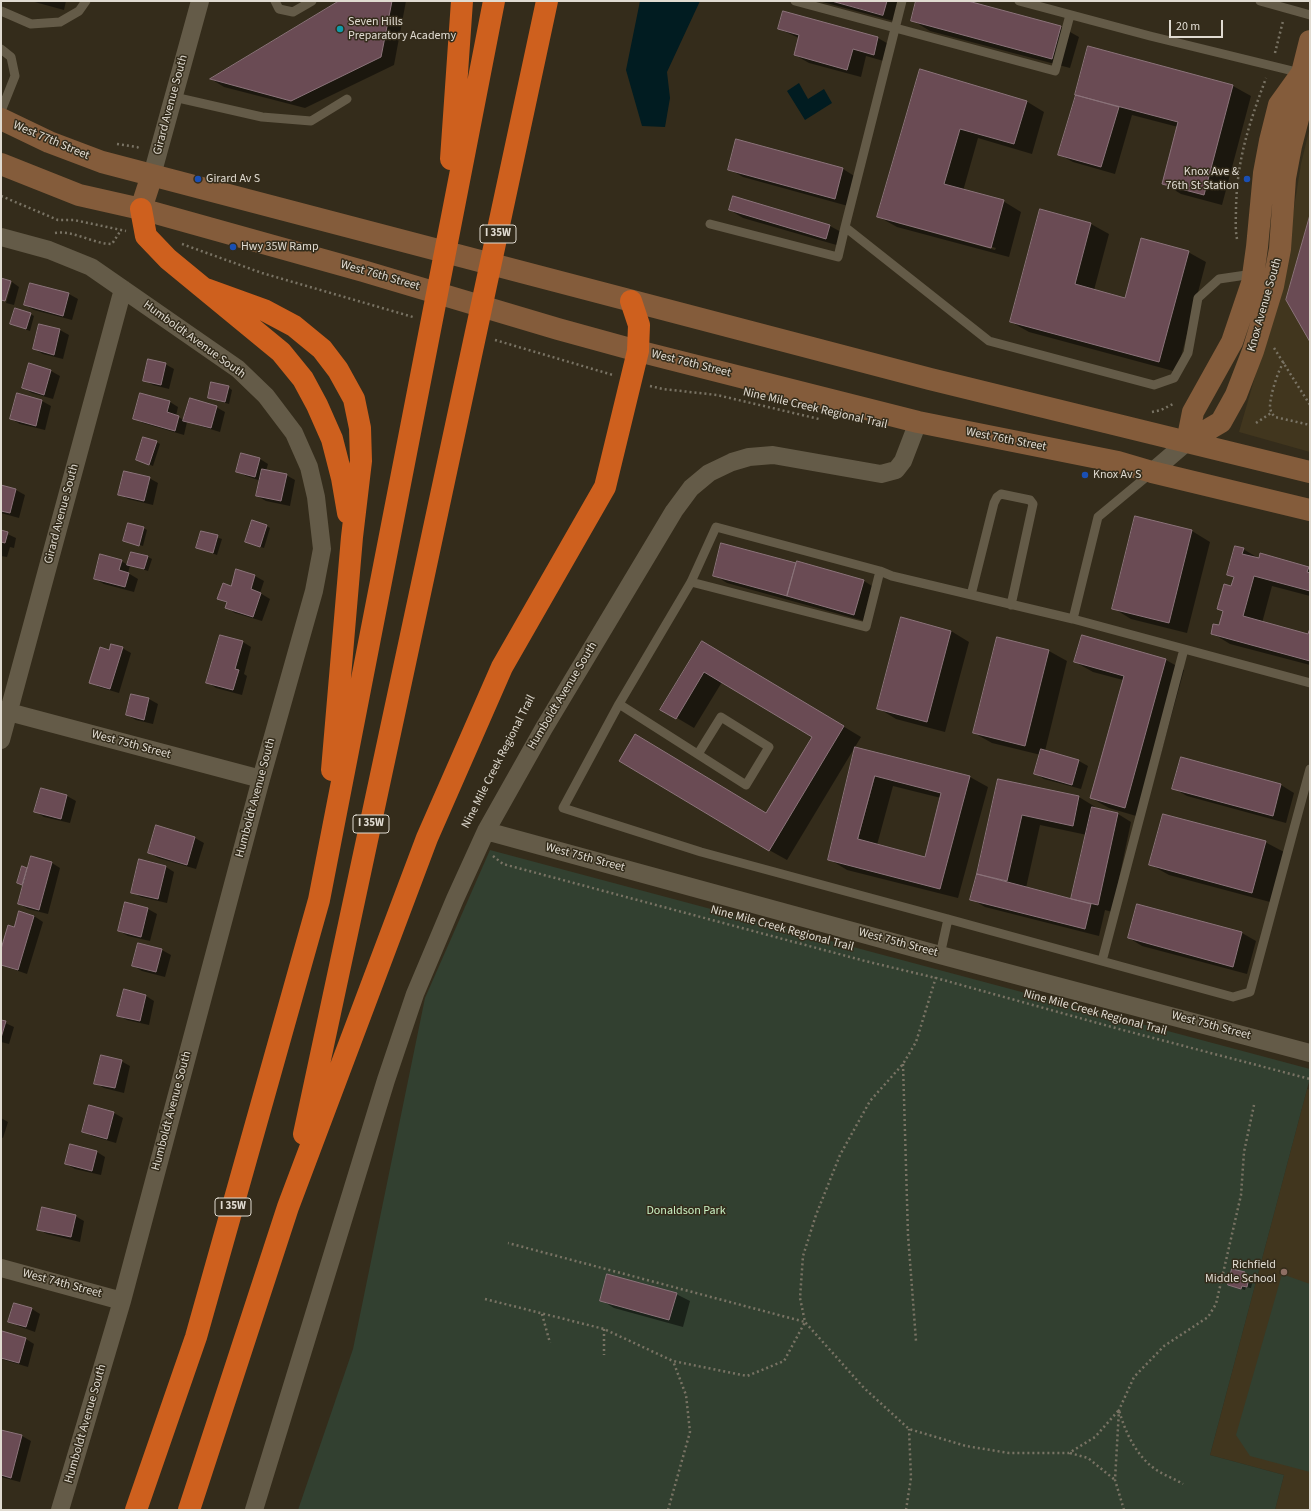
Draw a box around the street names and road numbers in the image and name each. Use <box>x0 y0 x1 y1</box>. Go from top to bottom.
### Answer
street label: Girard Avenue South <box>151 53 191 157</box>
street label: West 77th Street <box>11 118 91 164</box>
road number: I 35W <box>480 225 516 243</box>
street label: Knox Avenue South <box>1245 256 1285 354</box>
street label: West 76th Street <box>339 258 421 294</box>
street label: Humboldt Avenue South <box>140 298 248 382</box>
street label: West 76th Street <box>650 347 732 381</box>
street label: Nine Mile Creek Regional Trail <box>741 385 889 433</box>
street label: West 76th Street <box>965 425 1047 455</box>
street label: Girard Avenue South <box>42 462 82 566</box>
street label: Humboldt Avenue South <box>525 640 601 752</box>
street label: Nine Mile Creek Regional Trail <box>459 693 539 831</box>
street label: West 75th Street <box>90 727 172 763</box>
street label: Humboldt Avenue South <box>233 737 279 859</box>
road number: I 35W <box>353 815 389 833</box>
street label: West 75th Street <box>544 840 626 876</box>
street label: Nine Mile Creek Regional Trail <box>709 903 855 955</box>
street label: West 75th Street <box>857 925 939 961</box>
street label: Nine Mile Creek Regional Trail <box>1022 987 1168 1039</box>
street label: West 75th Street <box>1170 1008 1252 1044</box>
street label: Humboldt Avenue South <box>149 1050 195 1172</box>
road number: I 35W <box>215 1198 251 1216</box>
street label: West 74th Street <box>21 1266 103 1302</box>
street label: Humboldt Avenue South <box>62 1363 110 1485</box>

